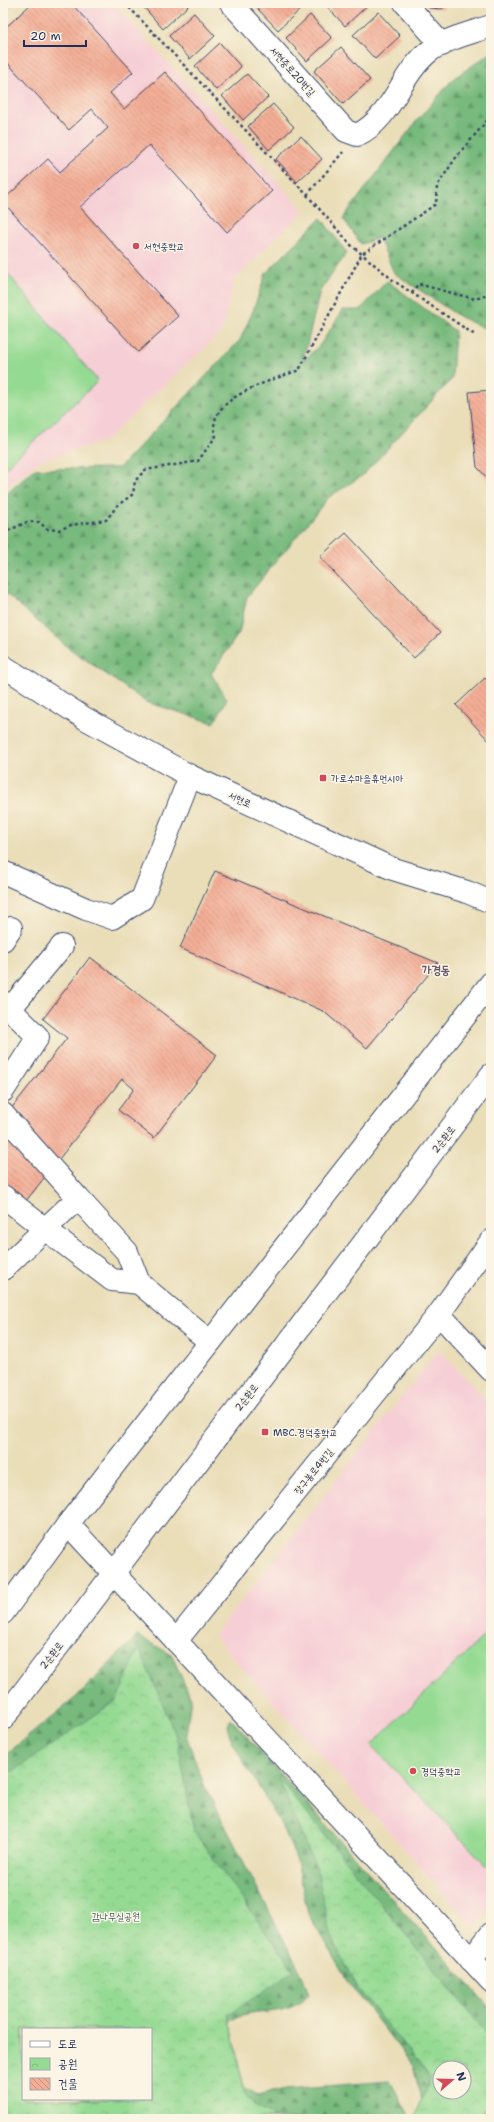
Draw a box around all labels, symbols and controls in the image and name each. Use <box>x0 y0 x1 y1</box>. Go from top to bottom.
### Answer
scale bar <box>24 22 86 48</box>
text: 20 m <box>30 28 61 44</box>
street label: 서현중로20번길 <box>267 44 318 99</box>
place label: 서현중학교 <box>144 240 184 253</box>
marker: 서현중학교 <box>131 241 141 251</box>
place label: 가로수마을휴먼시아 <box>331 772 403 785</box>
marker: 가로수마을휴먼시아 <box>318 773 328 783</box>
street label: 서현로 <box>226 788 253 810</box>
district label: 가경동 <box>422 962 450 978</box>
street label: 2순환로 <box>429 1123 458 1156</box>
street label: 2순환로 <box>232 1381 261 1414</box>
place label: MBC.경덕중학교 <box>273 1426 337 1439</box>
marker: MBC.경덕중학교 <box>260 1427 270 1437</box>
street label: 장구봉로4번길 <box>291 1446 336 1497</box>
street label: 2순환로 <box>37 1639 66 1672</box>
place label: 경덕중학교 <box>421 1765 461 1778</box>
marker: 경덕중학교 <box>408 1766 418 1776</box>
park label: 감나무실공원 <box>92 1910 140 1923</box>
legend <box>22 2028 152 2100</box>
text: 도로 <box>58 2036 77 2052</box>
text: 공원 <box>58 2056 77 2072</box>
north arrow <box>432 2060 472 2100</box>
text: N <box>452 2070 470 2084</box>
text: 건물 <box>58 2076 78 2092</box>

